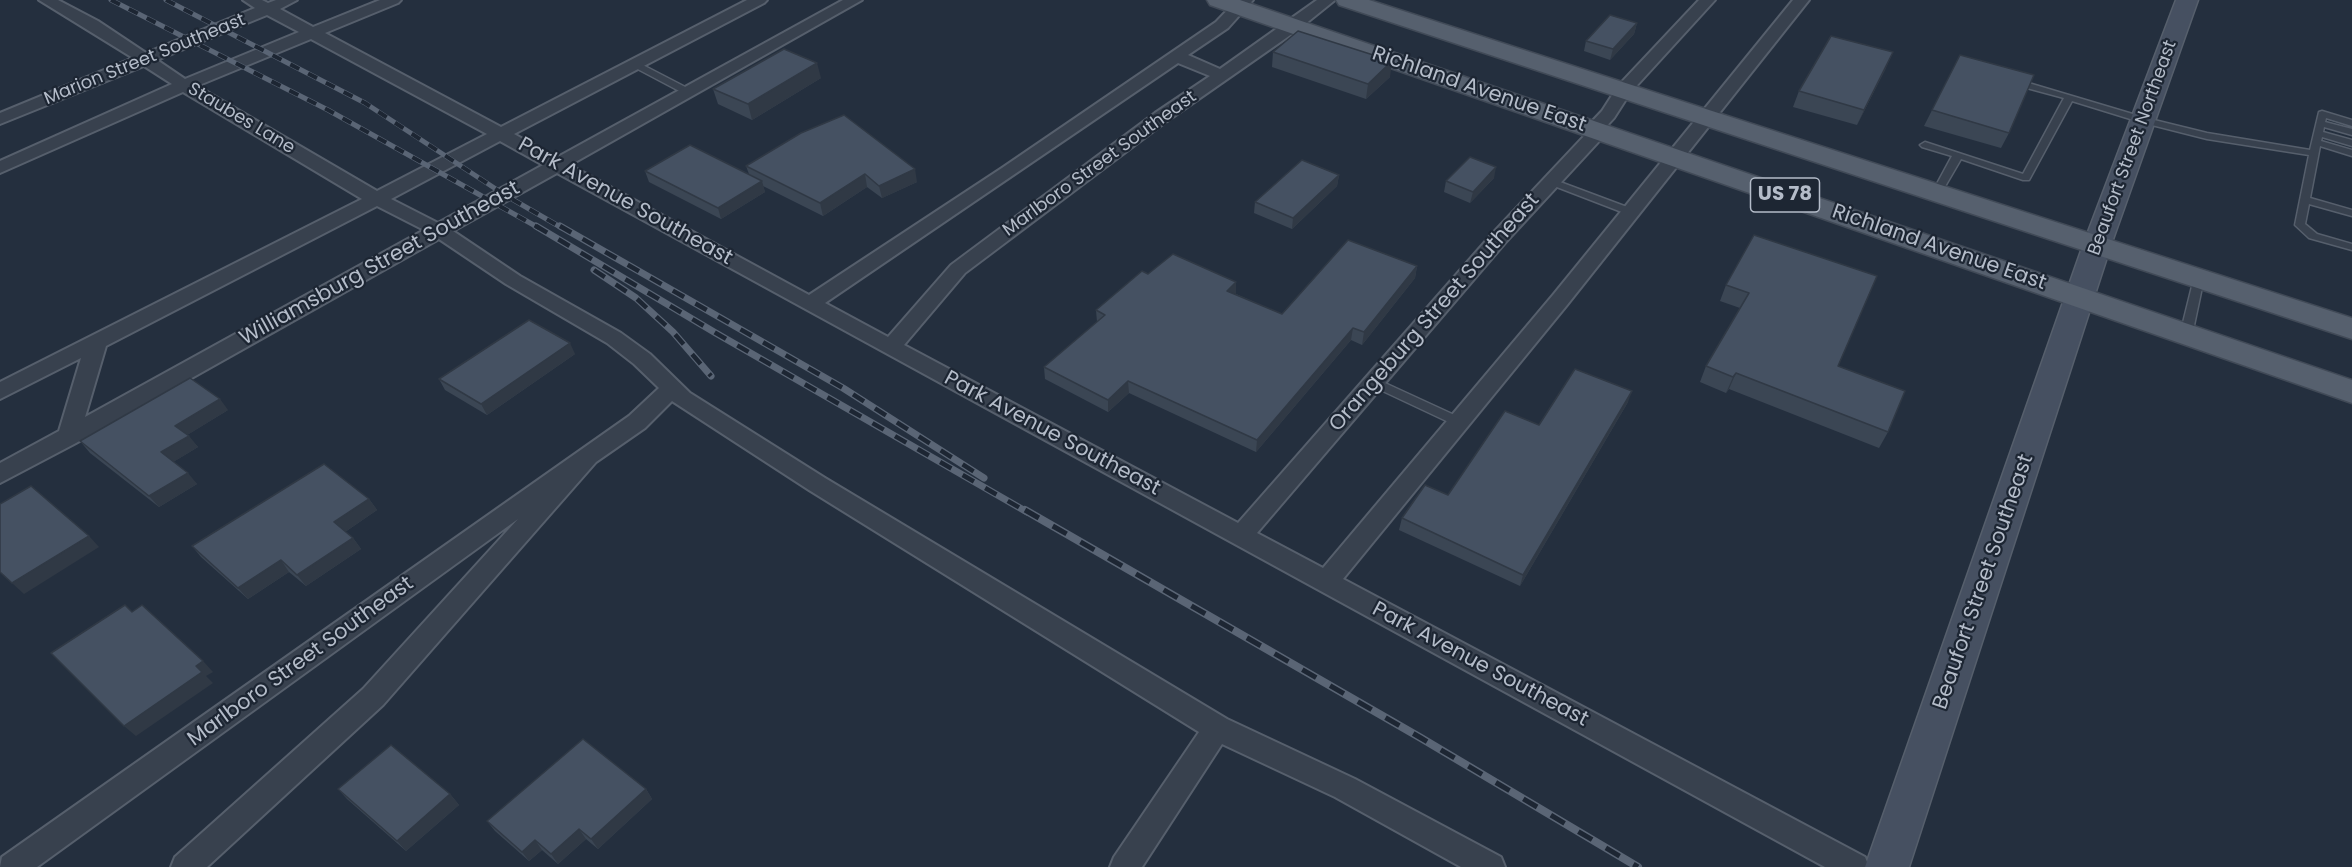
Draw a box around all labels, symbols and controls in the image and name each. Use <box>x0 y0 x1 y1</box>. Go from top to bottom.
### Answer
street label: Marion Street Southeast <box>41 10 249 110</box>
street label: Beaufort Street Northeast <box>2084 38 2182 258</box>
street label: Richland Avenue East <box>1369 41 1589 139</box>
street label: Staubes Lane <box>184 79 298 159</box>
street label: Marlboro Street Southeast <box>999 86 1201 242</box>
street label: Park Avenue Southeast <box>513 133 737 271</box>
street label: Williamsburg Street Southeast <box>236 176 524 352</box>
road number: US 78 <box>1750 178 1820 212</box>
street label: Orangeburg Street Southeast <box>1325 189 1545 437</box>
street label: Richland Avenue East <box>1829 199 2049 297</box>
street label: Park Avenue Southeast <box>940 366 1164 502</box>
street label: Beaufort Street Southeast <box>1928 451 2040 713</box>
street label: Marlboro Street Southeast <box>183 572 419 752</box>
street label: Park Avenue Southeast <box>1368 597 1592 733</box>

